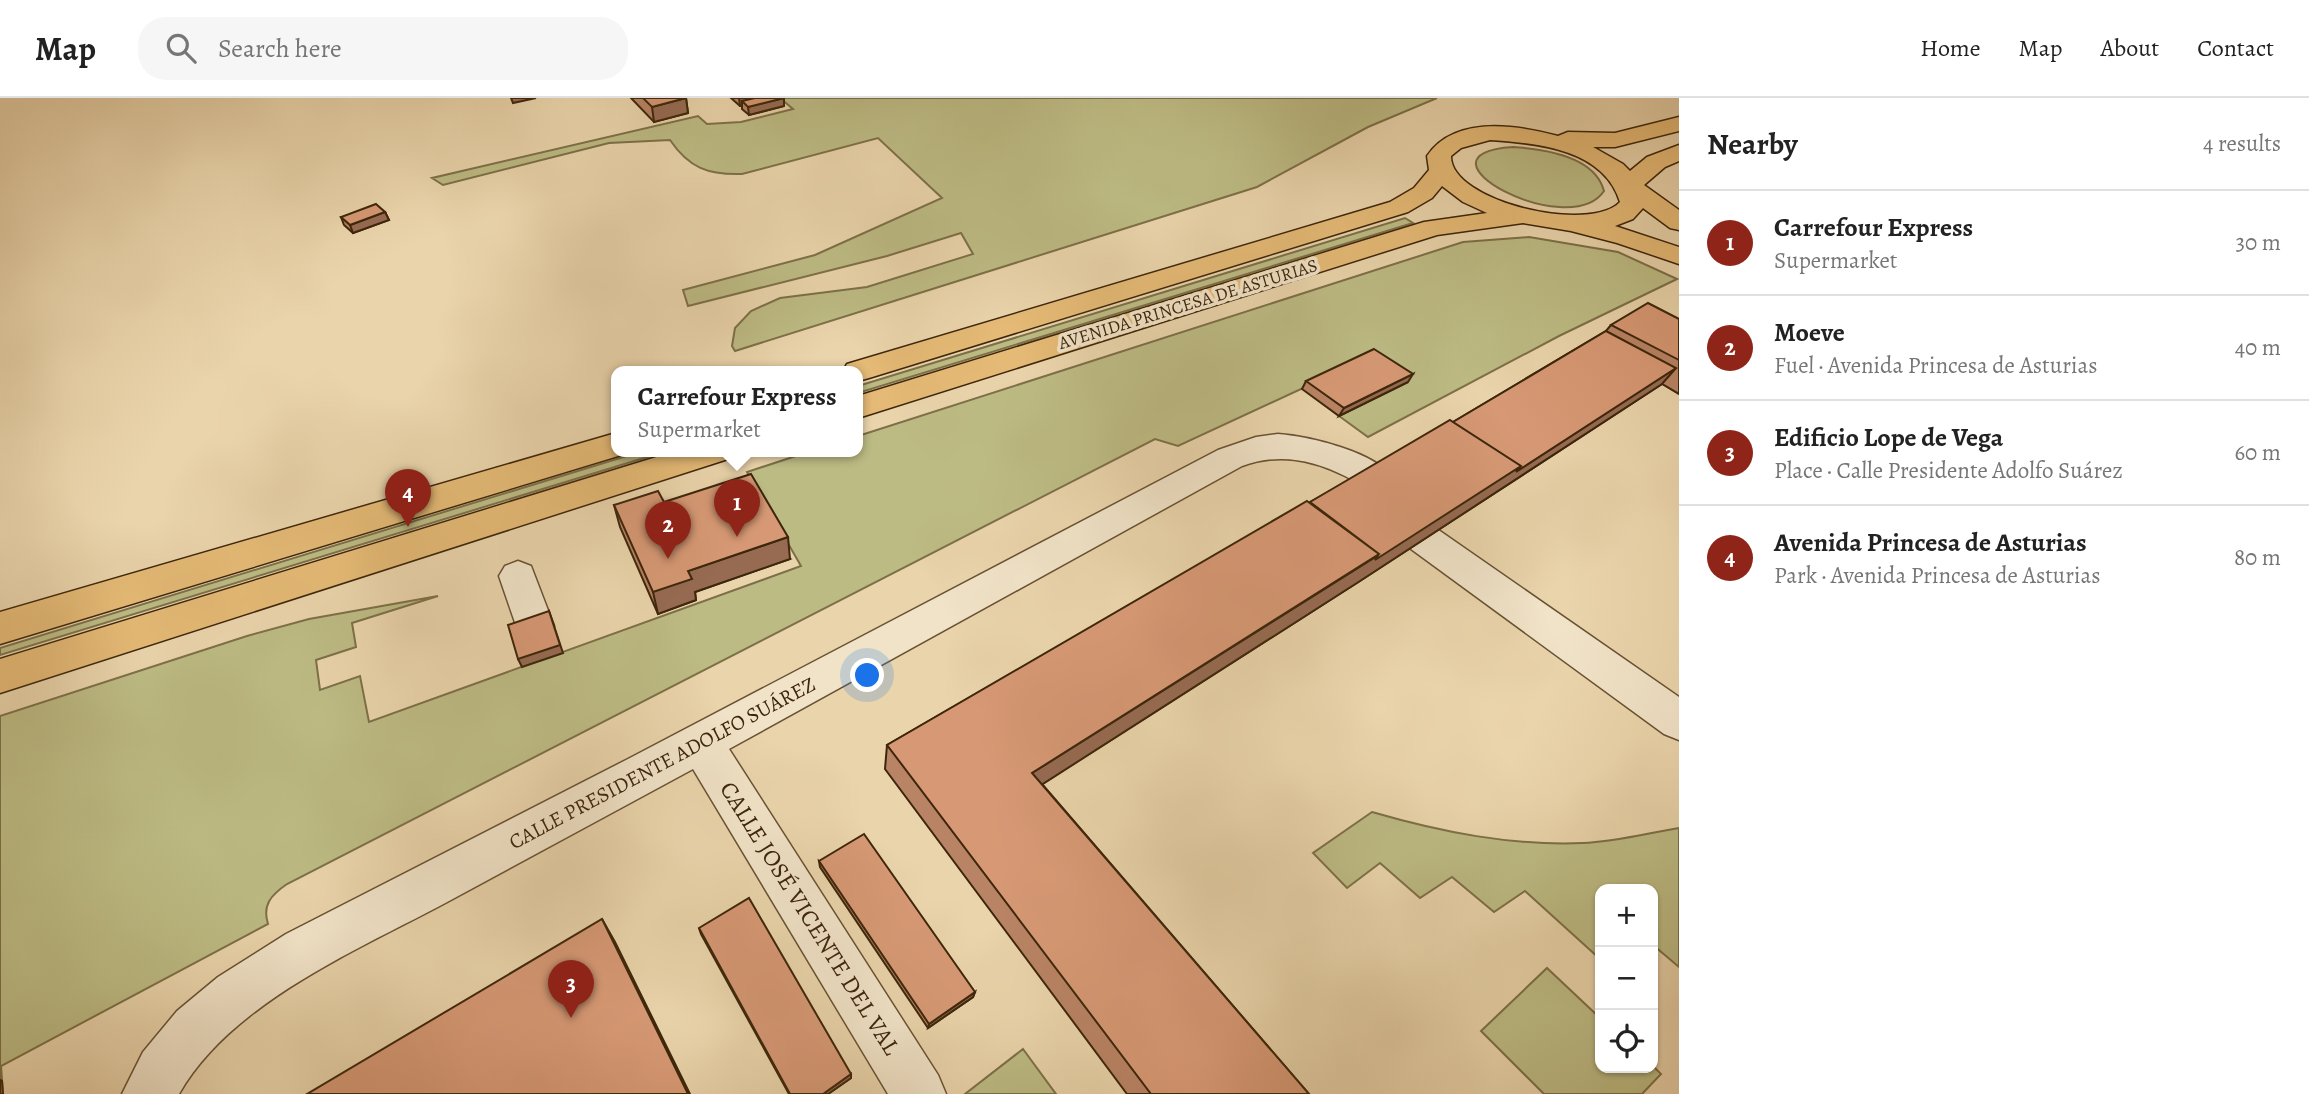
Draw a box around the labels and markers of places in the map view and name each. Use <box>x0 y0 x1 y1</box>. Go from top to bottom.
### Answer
pin: 4 <box>385 469 431 527</box>
pin: 1 <box>714 479 760 537</box>
pin: 2 <box>645 501 691 559</box>
pin: 3 <box>548 960 594 1018</box>

